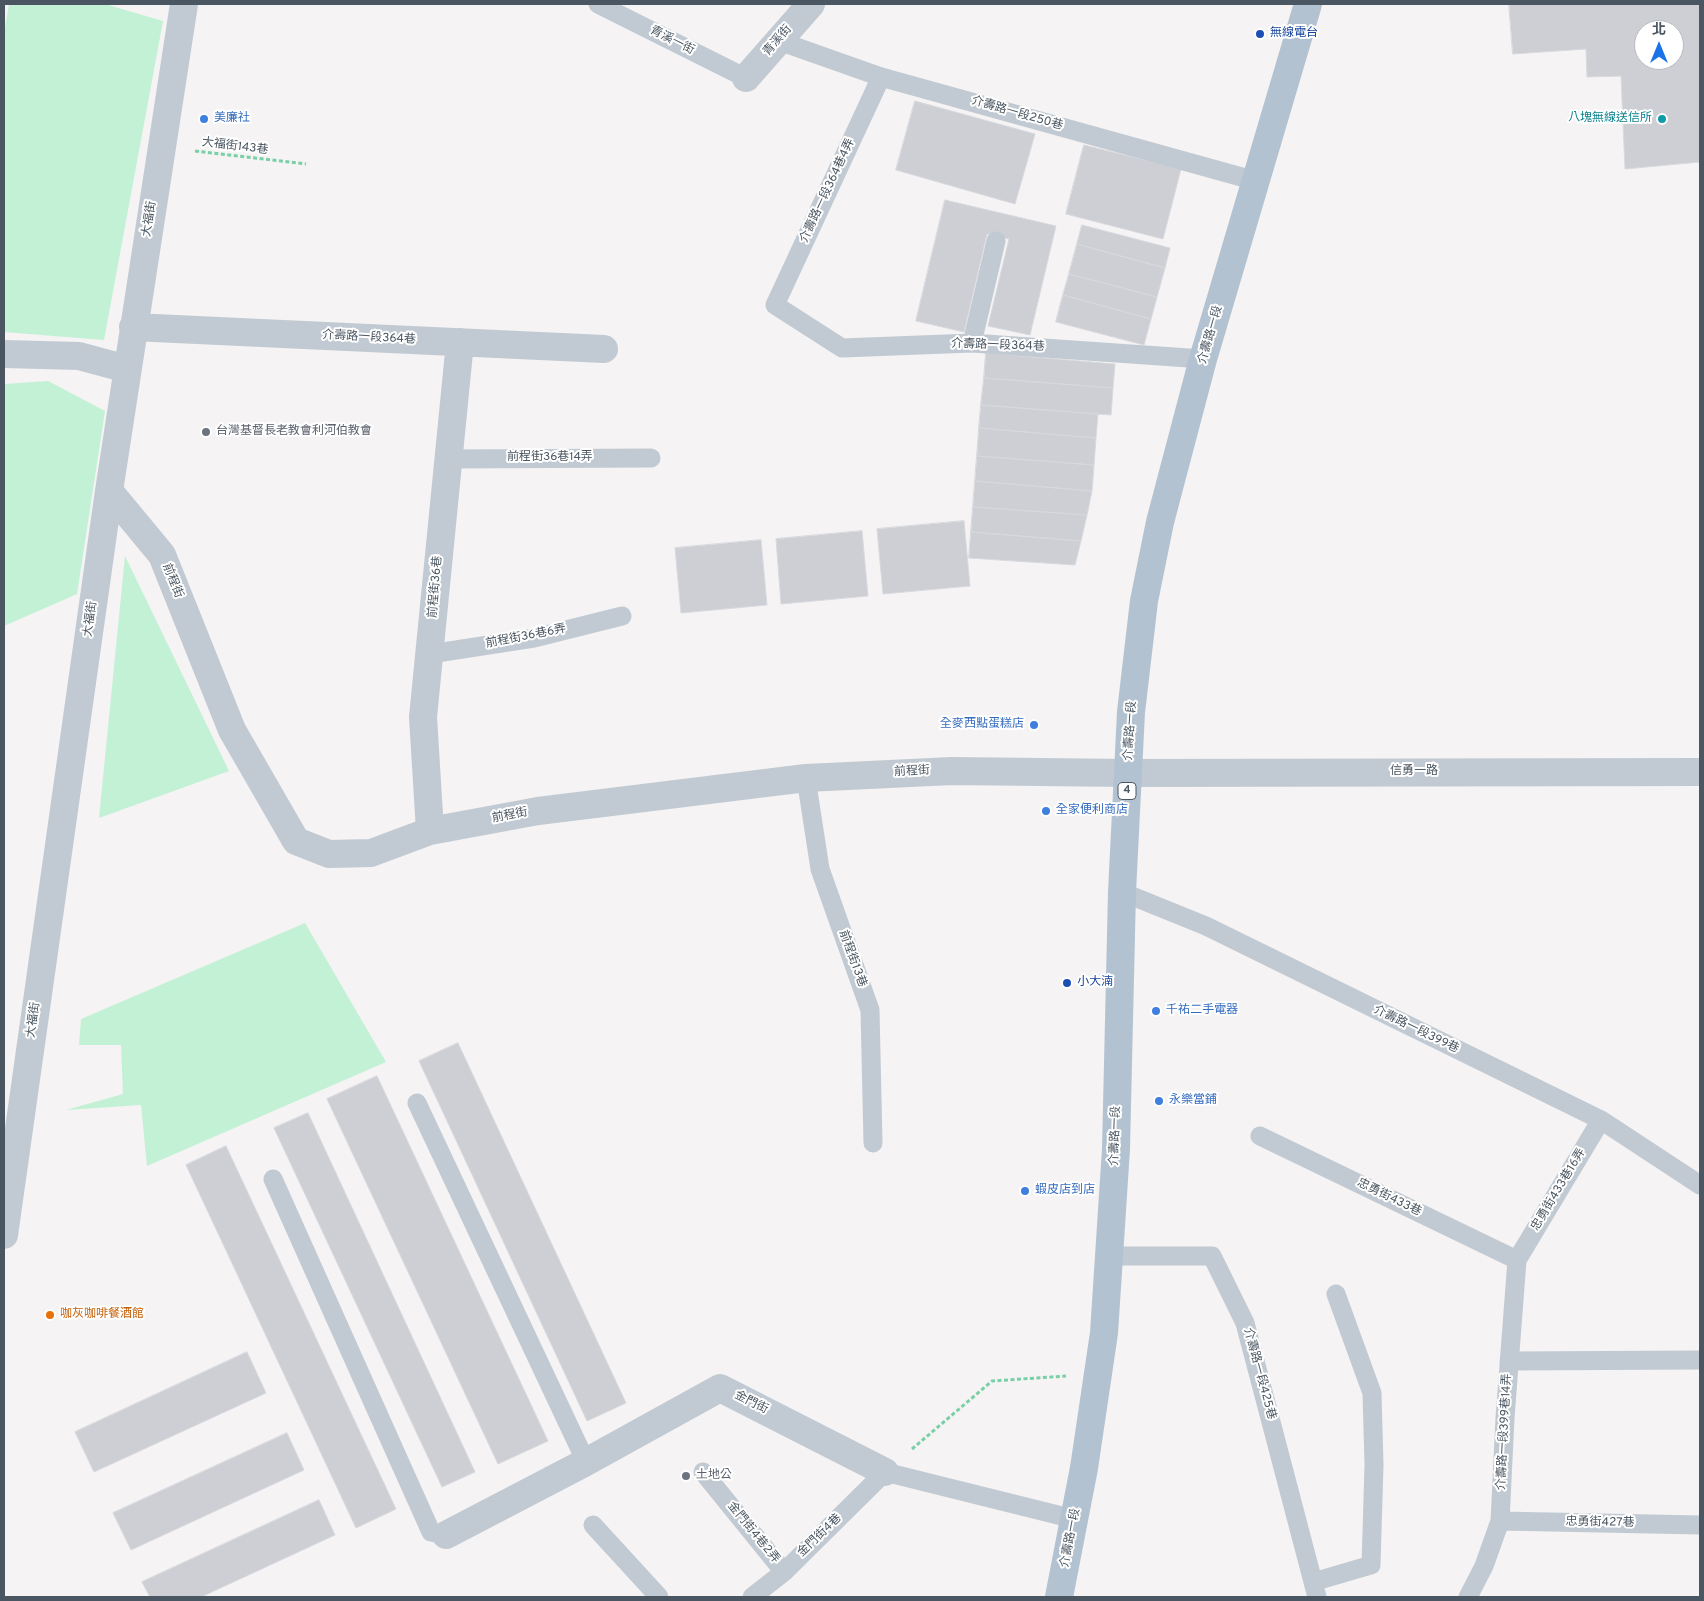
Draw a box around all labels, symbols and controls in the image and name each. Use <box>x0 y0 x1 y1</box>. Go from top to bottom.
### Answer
north arrow <box>1634 20 1684 70</box>
text: 北 <box>1652 22 1666 39</box>
street label: 青溪街 <box>761 23 795 59</box>
street label: 青溪一街 <box>647 24 697 58</box>
place label: 無線電台 <box>1270 27 1318 41</box>
marker: 無線電台 <box>1254 28 1266 40</box>
street label: 介壽路一段250巷 <box>970 94 1064 134</box>
place label: 美廉社 <box>214 112 250 126</box>
place label: 八塊無線送信所 <box>1568 112 1652 126</box>
marker: 美廉社 <box>198 113 210 125</box>
marker: 八塊無線送信所 <box>1656 113 1668 125</box>
street label: 大福街143巷 <box>201 136 269 158</box>
street label: 介壽路一段364巷4弄 <box>798 137 858 245</box>
street label: 大福街 <box>140 200 160 238</box>
street label: 介壽路一段 <box>1196 304 1226 366</box>
street label: 介壽路一段364巷 <box>322 328 416 348</box>
street label: 介壽路一段364巷 <box>951 337 1045 355</box>
place label: 台灣基督長老教會利河伯教會 <box>216 425 372 439</box>
marker: 台灣基督長老教會利河伯教會 <box>200 426 212 438</box>
street label: 前程街36巷14弄 <box>507 451 593 465</box>
street label: 前程街36巷 <box>426 555 446 619</box>
street label: 前程街 <box>159 562 185 600</box>
street label: 大福街 <box>81 600 101 638</box>
street label: 前程街36巷6弄 <box>485 622 567 652</box>
street label: 介壽路一段 <box>1122 701 1140 761</box>
place label: 全麥西點蛋糕店 <box>940 718 1024 732</box>
marker: 全麥西點蛋糕店 <box>1028 719 1040 731</box>
street label: 前程街 <box>894 764 930 780</box>
street label: 信勇一路 <box>1390 765 1438 779</box>
road number: 4 <box>1118 782 1136 799</box>
place label: 全家便利商店 <box>1056 804 1128 818</box>
street label: 前程街 <box>491 805 529 827</box>
marker: 全家便利商店 <box>1040 805 1052 817</box>
street label: 前程街13巷 <box>835 928 869 990</box>
place label: 小大湳 <box>1077 976 1113 990</box>
marker: 小大湳 <box>1061 977 1073 989</box>
street label: 大福街 <box>24 1001 44 1039</box>
street label: 介壽路一段399巷 <box>1371 1003 1461 1057</box>
place label: 千祐二手電器 <box>1166 1004 1238 1018</box>
marker: 千祐二手電器 <box>1150 1005 1162 1017</box>
place label: 永樂當鋪 <box>1169 1094 1217 1108</box>
marker: 永樂當鋪 <box>1153 1095 1165 1107</box>
street label: 介壽路一段 <box>1108 1106 1124 1166</box>
street label: 忠勇街433巷16弄 <box>1529 1146 1589 1234</box>
street label: 忠勇街433巷 <box>1354 1176 1424 1220</box>
place label: 蝦皮店到店 <box>1035 1184 1095 1198</box>
marker: 蝦皮店到店 <box>1019 1185 1031 1197</box>
place label: 咖灰咖啡餐酒館 <box>60 1308 144 1322</box>
marker: 咖灰咖啡餐酒館 <box>44 1309 56 1321</box>
street label: 介壽路一段425巷 <box>1240 1327 1278 1421</box>
street label: 介壽路一段399巷14弄 <box>1495 1373 1515 1491</box>
street label: 金門街 <box>732 1388 770 1418</box>
place label: 土地公 <box>696 1469 732 1483</box>
marker: 土地公 <box>680 1470 692 1482</box>
street label: 金門街4巷2弄 <box>724 1499 782 1567</box>
street label: 介壽路一段 <box>1058 1507 1084 1569</box>
street label: 金門街4巷 <box>795 1512 845 1560</box>
street label: 忠勇街427巷 <box>1565 1515 1635 1531</box>

